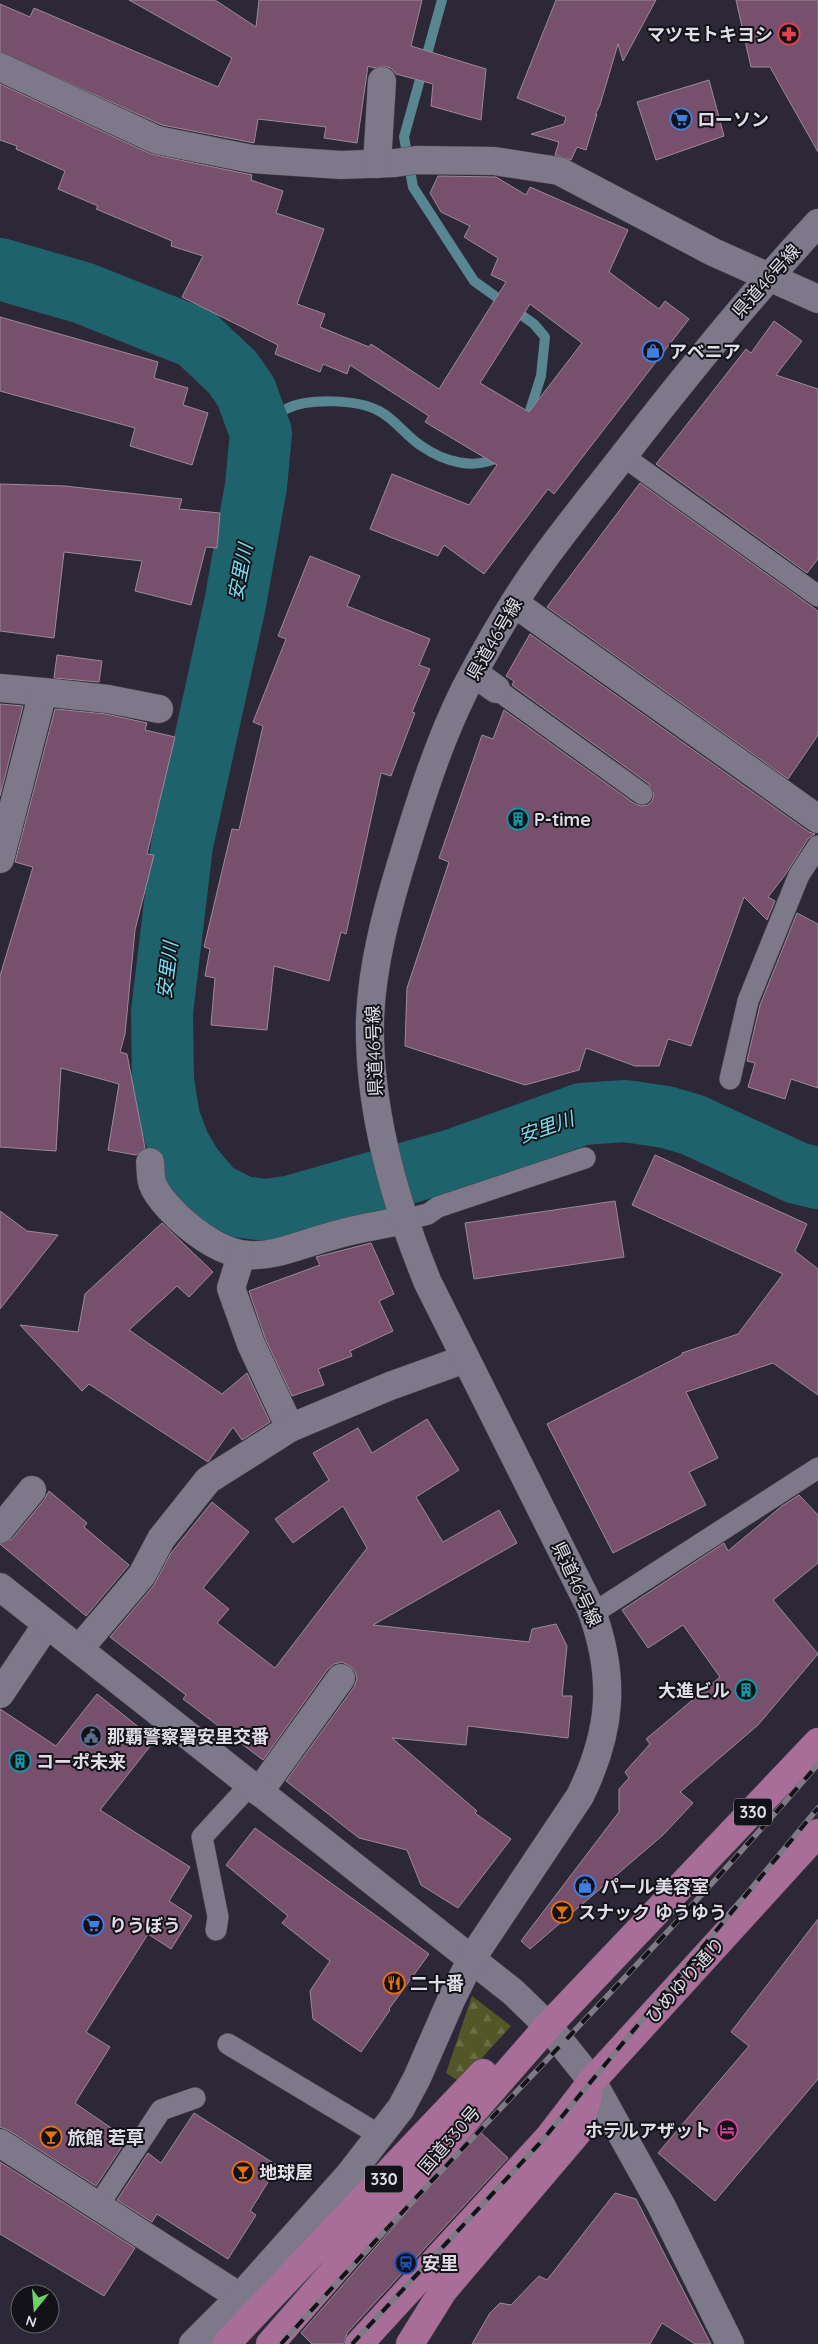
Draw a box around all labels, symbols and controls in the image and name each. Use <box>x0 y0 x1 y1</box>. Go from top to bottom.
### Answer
pharmacy icon: マツモトキヨシ <box>777 22 801 46</box>
place label: マツモトキヨシ <box>647 23 773 46</box>
supermarket icon: ローソン <box>669 107 693 131</box>
place label: ローソン <box>697 108 769 131</box>
street label: 県道46号線 <box>727 239 805 323</box>
shop icon: アベニア <box>641 339 665 363</box>
place label: アベニア <box>669 340 741 363</box>
water label: 安里川 <box>223 540 258 602</box>
street label: 県道46号線 <box>461 594 527 684</box>
building icon: P-time <box>506 807 530 831</box>
place label: P-time <box>534 808 591 831</box>
water label: 安里川 <box>152 938 183 1000</box>
street label: 県道46号線 <box>361 1005 387 1097</box>
water label: 安里川 <box>515 1106 579 1148</box>
street label: 県道46号線 <box>547 1538 607 1630</box>
building icon: 大進ビル <box>734 1678 758 1702</box>
place label: 大進ビル <box>658 1679 730 1702</box>
public building icon: 那覇警察署安里交番 <box>79 1724 103 1748</box>
place label: 那覇警察署安里交番 <box>107 1725 269 1748</box>
building icon: コーポ未来 <box>8 1749 32 1773</box>
place label: コーポ未来 <box>36 1750 126 1773</box>
road number: 330 <box>734 1798 772 1825</box>
shop icon: パール美容室 <box>573 1874 597 1898</box>
place label: パール美容室 <box>601 1875 709 1898</box>
bar icon: スナック ゆうゆう <box>550 1900 574 1924</box>
place label: スナック ゆうゆう <box>578 1901 727 1924</box>
supermarket icon: りうぼう <box>81 1913 105 1937</box>
place label: りうぼう <box>109 1914 181 1937</box>
street label: ひめゆり通り <box>640 1932 730 2028</box>
restaurant icon: 二十番 <box>382 1971 406 1995</box>
place label: 二十番 <box>410 1972 464 1995</box>
street label: 国道330号 <box>413 2101 485 2179</box>
hotel icon: ホテルアザット <box>715 2118 739 2142</box>
place label: ホテルアザット <box>585 2119 711 2142</box>
bar icon: 旅館 若草 <box>39 2125 63 2149</box>
place label: 旅館 若草 <box>67 2126 144 2149</box>
bar icon: 地球屋 <box>231 2160 255 2184</box>
place label: 地球屋 <box>259 2161 313 2184</box>
road number: 330 <box>365 2166 403 2192</box>
station icon: 安里 <box>394 2251 418 2275</box>
place label: 安里 <box>422 2252 458 2275</box>
north arrow <box>10 2284 60 2334</box>
text: N <box>24 2311 39 2332</box>

